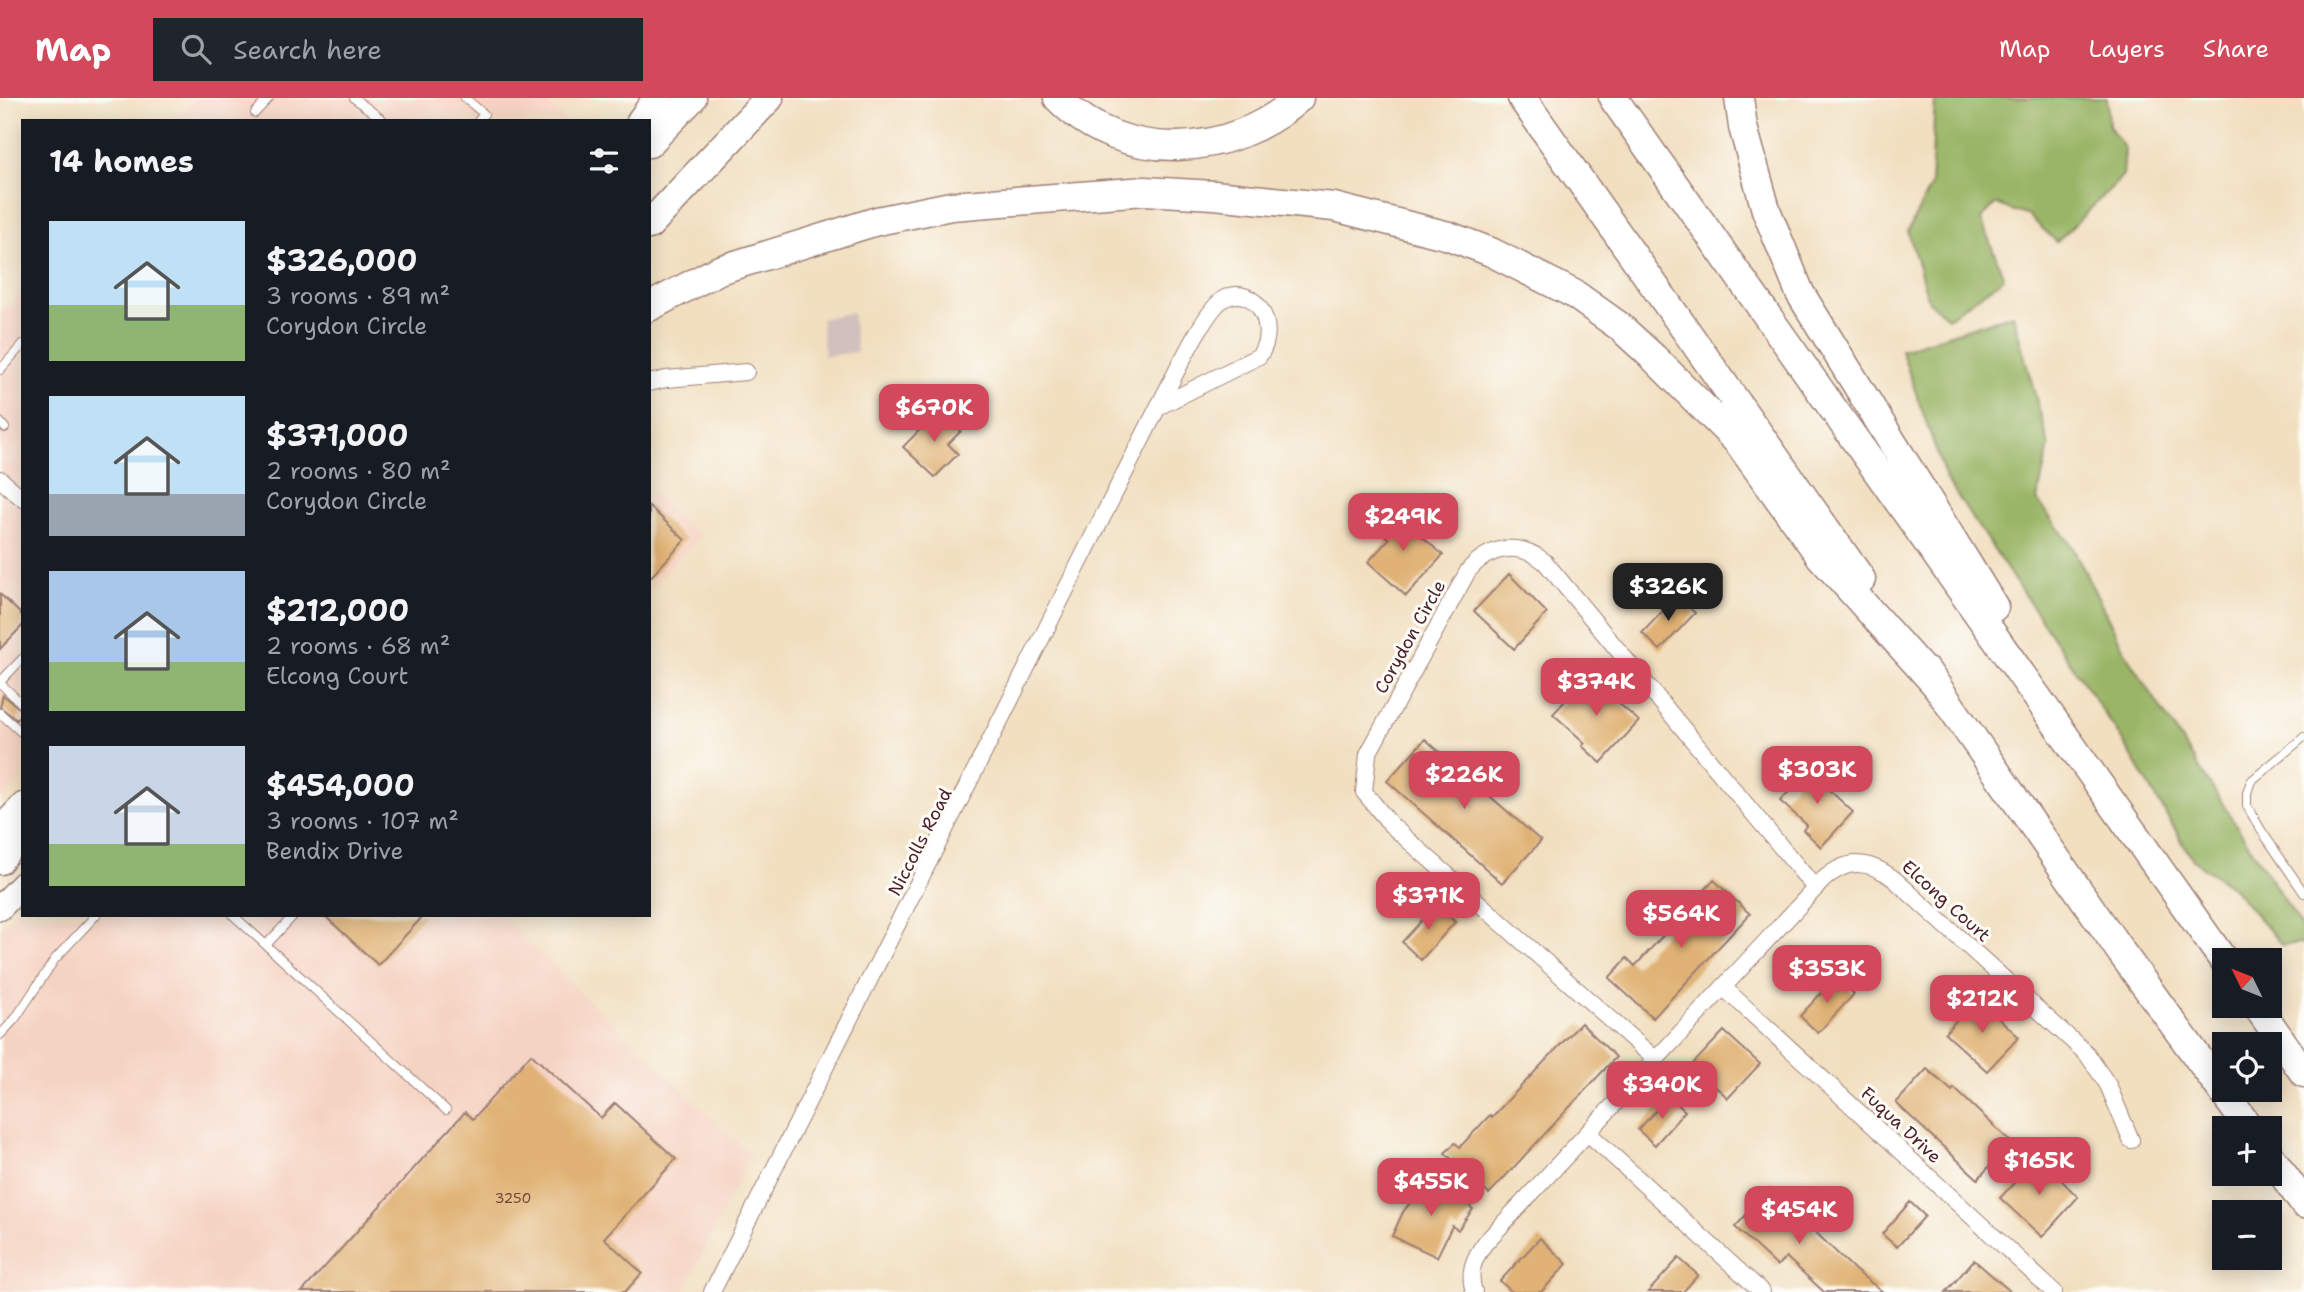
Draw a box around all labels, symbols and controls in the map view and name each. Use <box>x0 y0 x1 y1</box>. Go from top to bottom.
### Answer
search box <box>153 18 643 81</box>
text: Map <box>35 27 111 72</box>
icon: search <box>177 30 215 68</box>
text: Search here <box>233 32 382 67</box>
text: Map <box>1999 33 2050 65</box>
text: Layers <box>2088 33 2165 65</box>
text: Share <box>2203 33 2269 65</box>
text: 14 homes <box>49 141 194 182</box>
icon: filters <box>585 142 623 180</box>
text: $326,000 <box>266 240 417 281</box>
icon: home <box>105 249 189 333</box>
text: 3 rooms · 89 m² <box>266 281 450 311</box>
text: Corydon Circle <box>266 311 427 341</box>
pin: $670K <box>885 384 983 444</box>
text: $670K <box>895 392 973 422</box>
text: $371,000 <box>266 415 409 456</box>
icon: home <box>105 424 189 508</box>
text: 2 rooms · 80 m² <box>266 456 451 486</box>
text: Corydon Circle <box>266 486 427 516</box>
pin: $249K <box>1354 494 1452 553</box>
text: $249K <box>1364 501 1442 531</box>
pin: $326K <box>1619 564 1717 623</box>
text: $326K <box>1629 571 1707 601</box>
street label: Corydon Circle <box>1369 576 1451 698</box>
text: $212,000 <box>266 590 409 631</box>
icon: home <box>105 599 189 683</box>
text: 2 rooms · 68 m² <box>266 631 450 661</box>
pin: $374K <box>1547 658 1645 718</box>
text: Elcong Court <box>266 661 408 691</box>
text: $374K <box>1557 666 1635 696</box>
pin: $303K <box>1768 746 1866 806</box>
pin: $226K <box>1415 752 1513 811</box>
text: $303K <box>1778 754 1856 784</box>
text: $226K <box>1425 759 1503 789</box>
text: $454,000 <box>266 765 415 806</box>
icon: home <box>105 774 189 858</box>
street label: Niccolls Road <box>883 784 957 900</box>
text: 3 rooms · 107 m² <box>266 806 459 836</box>
text: Bendix Drive <box>266 836 403 866</box>
street label: Elcong Court <box>1897 855 1996 947</box>
pin: $371K <box>1379 872 1477 932</box>
text: $371K <box>1392 880 1464 910</box>
pin: $564K <box>1632 890 1730 950</box>
text: $564K <box>1642 898 1720 928</box>
pin: $353K <box>1778 946 1876 1005</box>
north arrow <box>2212 948 2282 1018</box>
map controls <box>2212 948 2282 1270</box>
text: $353K <box>1788 953 1866 983</box>
pin: $212K <box>1933 976 2031 1035</box>
text: $212K <box>1946 983 2018 1013</box>
button: locate <box>2212 1032 2282 1102</box>
pin: $340K <box>1613 1062 1711 1121</box>
text: $340K <box>1622 1069 1702 1099</box>
street label: Fuqua Drive <box>1856 1081 1946 1169</box>
button: + <box>2212 1116 2282 1186</box>
pin: $165K <box>1990 1138 2088 1197</box>
text: $165K <box>2004 1145 2074 1175</box>
pin: $455K <box>1382 1158 1480 1218</box>
text: $455K <box>1393 1166 1469 1196</box>
pin: $454K <box>1750 1186 1848 1246</box>
house number: 3250 <box>495 1189 531 1207</box>
text: $454K <box>1760 1194 1838 1224</box>
button: − <box>2212 1200 2282 1270</box>

